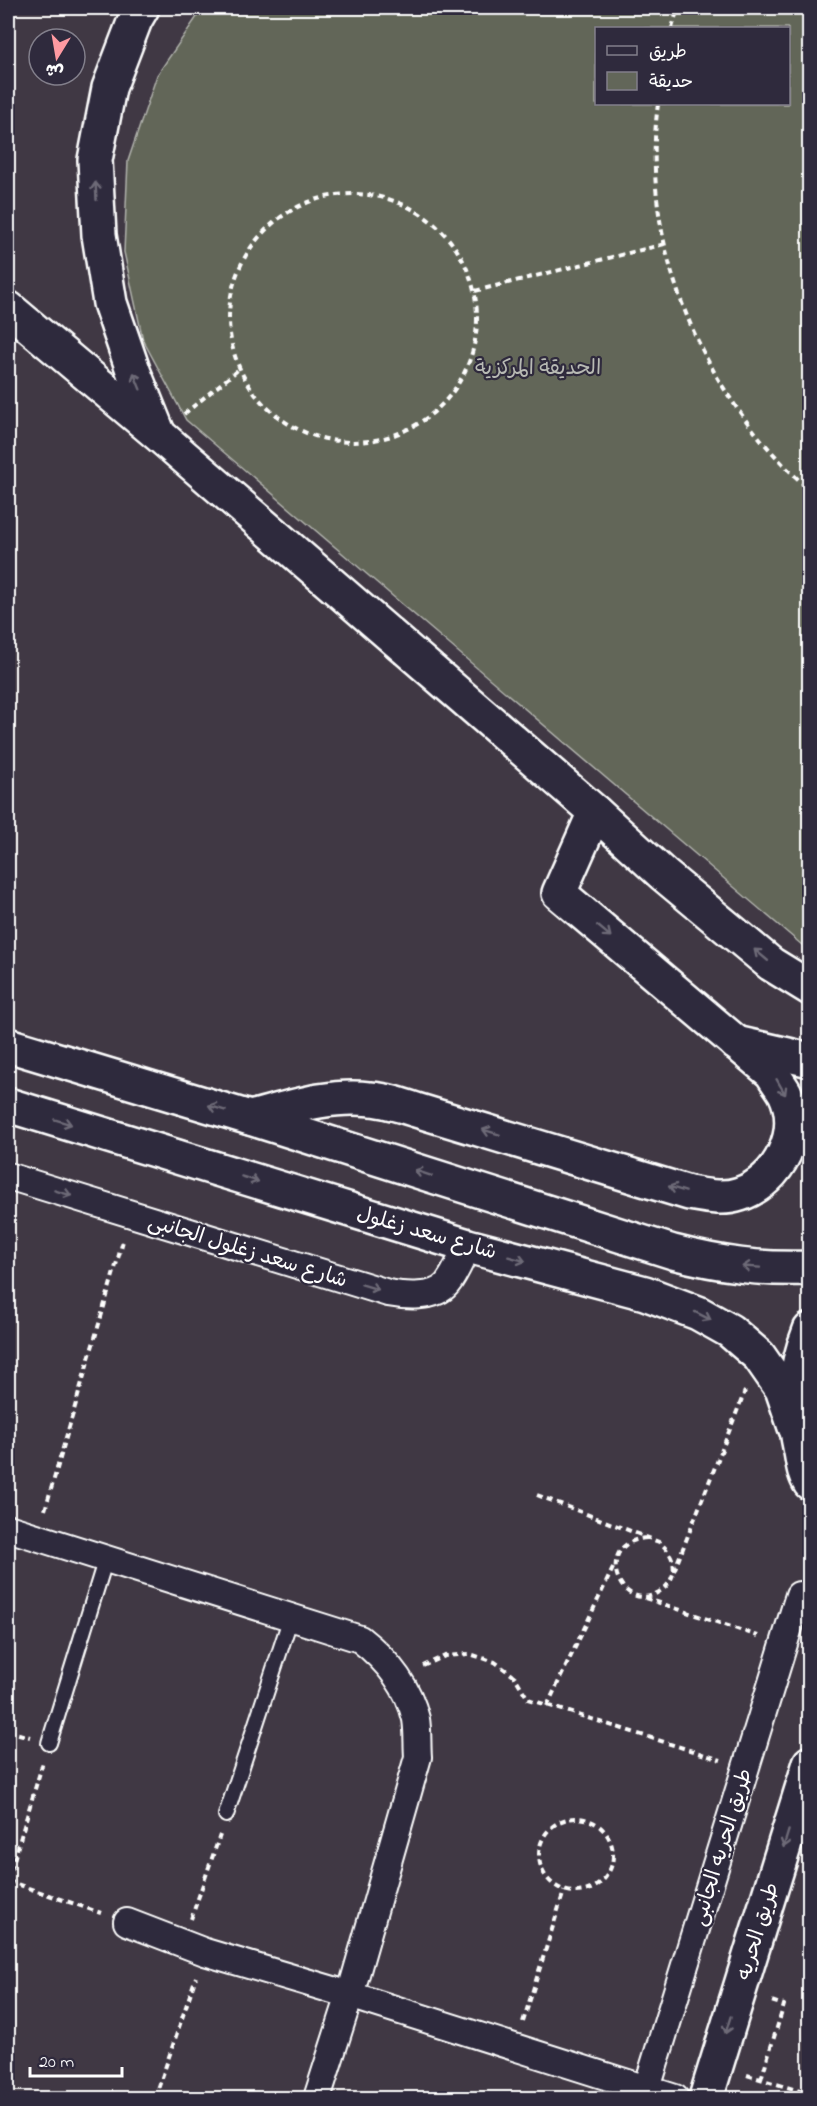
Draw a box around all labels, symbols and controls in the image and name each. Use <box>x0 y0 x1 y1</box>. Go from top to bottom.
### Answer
north arrow <box>27 27 87 87</box>
legend <box>595 27 790 105</box>
text: طريق <box>649 40 687 66</box>
text: ش <box>44 56 65 83</box>
text: حديقة <box>649 70 693 96</box>
one-way arrow <box>91 182 102 202</box>
park label: الحديقة المركزية <box>475 354 601 384</box>
one-way arrow <box>131 372 142 390</box>
one-way arrow <box>596 924 611 938</box>
one-way arrow <box>753 949 769 962</box>
one-way arrow <box>775 1078 787 1095</box>
one-way arrow <box>208 1102 227 1113</box>
one-way arrow <box>53 1117 72 1128</box>
one-way arrow <box>482 1126 501 1137</box>
one-way arrow <box>414 1166 433 1177</box>
one-way arrow <box>240 1174 259 1185</box>
one-way arrow <box>668 1183 687 1194</box>
one-way arrow <box>53 1188 72 1199</box>
street label: شارع سعد زغلول <box>353 1200 500 1268</box>
street label: شارع سعد زغلول الجانبى <box>144 1207 351 1297</box>
one-way arrow <box>507 1254 526 1265</box>
one-way arrow <box>742 1261 762 1272</box>
one-way arrow <box>360 1282 379 1293</box>
one-way arrow <box>694 1311 712 1322</box>
street label: طريق الحريه الجانبى <box>685 1765 761 1930</box>
one-way arrow <box>780 1829 791 1848</box>
street label: طريق الحريه <box>730 1879 788 1984</box>
one-way arrow <box>722 2015 733 2034</box>
scale bar <box>30 2040 122 2078</box>
text: 20 m <box>39 2050 74 2076</box>

